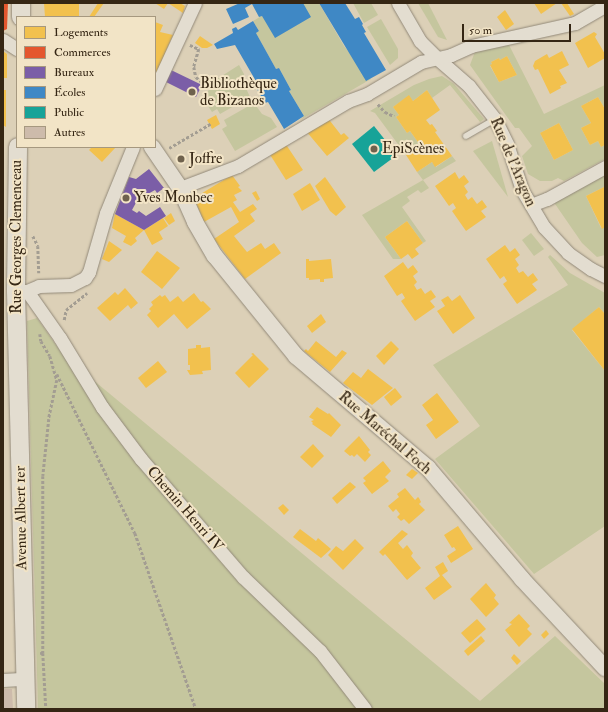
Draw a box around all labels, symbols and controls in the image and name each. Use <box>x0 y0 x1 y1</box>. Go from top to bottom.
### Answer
legend <box>16 16 156 148</box>
scale bar <box>464 16 573 42</box>
text: 50 m <box>469 23 492 38</box>
text: Logements <box>54 25 108 40</box>
text: Commerces <box>54 45 111 60</box>
text: Bureaux <box>54 65 94 80</box>
place label: Bibliothèque de Bizanos <box>200 74 277 109</box>
text: Écoles <box>54 85 85 100</box>
marker: Bibliothèque de Bizanos <box>187 87 197 97</box>
text: Public <box>54 105 84 120</box>
street label: Rue de l'Aragon <box>486 115 540 209</box>
text: Autres <box>54 125 85 140</box>
place label: EpiScènes <box>382 140 444 158</box>
marker: EpiScènes <box>369 144 379 154</box>
place label: Joffre <box>189 150 222 168</box>
marker: Joffre <box>176 154 186 164</box>
street label: Rue Georges Clemenceau <box>8 160 26 314</box>
place label: Yves Monbec <box>134 189 213 207</box>
marker: Yves Monbec <box>121 193 131 203</box>
street label: Rue Maréchal Foch <box>335 388 435 478</box>
street label: Chemin Henri IV <box>143 463 227 555</box>
street label: Avenue Albert 1er <box>11 466 31 570</box>

